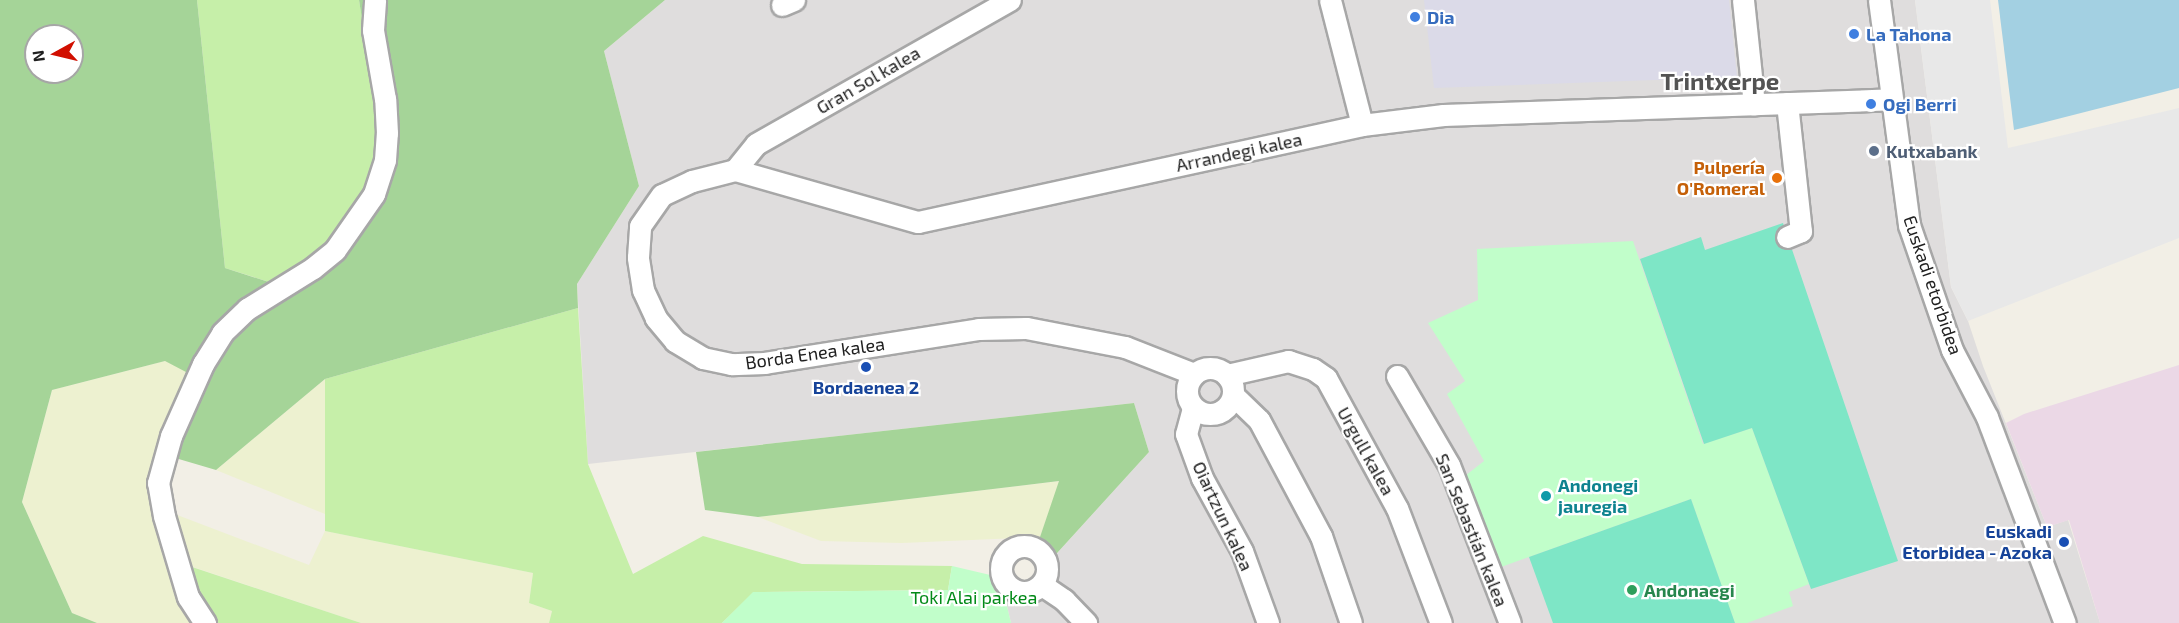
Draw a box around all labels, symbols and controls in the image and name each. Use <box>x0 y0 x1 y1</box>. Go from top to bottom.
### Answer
place label: Dia <box>1427 6 1455 28</box>
marker: Dia <box>1408 10 1422 24</box>
place label: La Tahona <box>1866 23 1952 45</box>
north arrow <box>24 24 84 84</box>
marker: La Tahona <box>1847 27 1861 41</box>
street label: Gran Sol kalea <box>812 42 924 118</box>
text: N <box>27 49 48 63</box>
district label: Trintxerpe <box>1661 67 1779 95</box>
place label: Ogi Berri <box>1883 93 1957 115</box>
marker: Ogi Berri <box>1864 97 1878 111</box>
street label: Arrandegi kalea <box>1174 128 1304 176</box>
place label: Kutxabank <box>1886 140 1978 162</box>
marker: Kutxabank <box>1867 144 1881 158</box>
place label: Pulpería O'Romeral <box>1677 157 1765 200</box>
marker: Pulpería O'Romeral <box>1770 171 1784 185</box>
street label: Euskadi etorbidea <box>1899 213 1967 357</box>
street label: Borda Enea kalea <box>744 333 886 373</box>
marker: Bordaenea 2 <box>859 360 873 374</box>
place label: Bordaenea 2 <box>813 376 919 398</box>
street label: Urgull kalea <box>1333 403 1399 499</box>
street label: San Sebastián kalea <box>1431 450 1513 610</box>
street label: Oiartzun kalea <box>1188 458 1258 574</box>
place label: Andonegi jauregia <box>1558 475 1638 518</box>
marker: Andonegi jauregia <box>1539 489 1553 503</box>
place label: Euskadi Etorbidea - Azoka <box>1902 521 2052 564</box>
marker: Euskadi Etorbidea - Azoka <box>2057 535 2071 549</box>
place label: Andonaegi <box>1644 579 1735 601</box>
marker: Andonaegi <box>1625 583 1639 597</box>
park label: Toki Alai parkea <box>910 586 1038 608</box>

